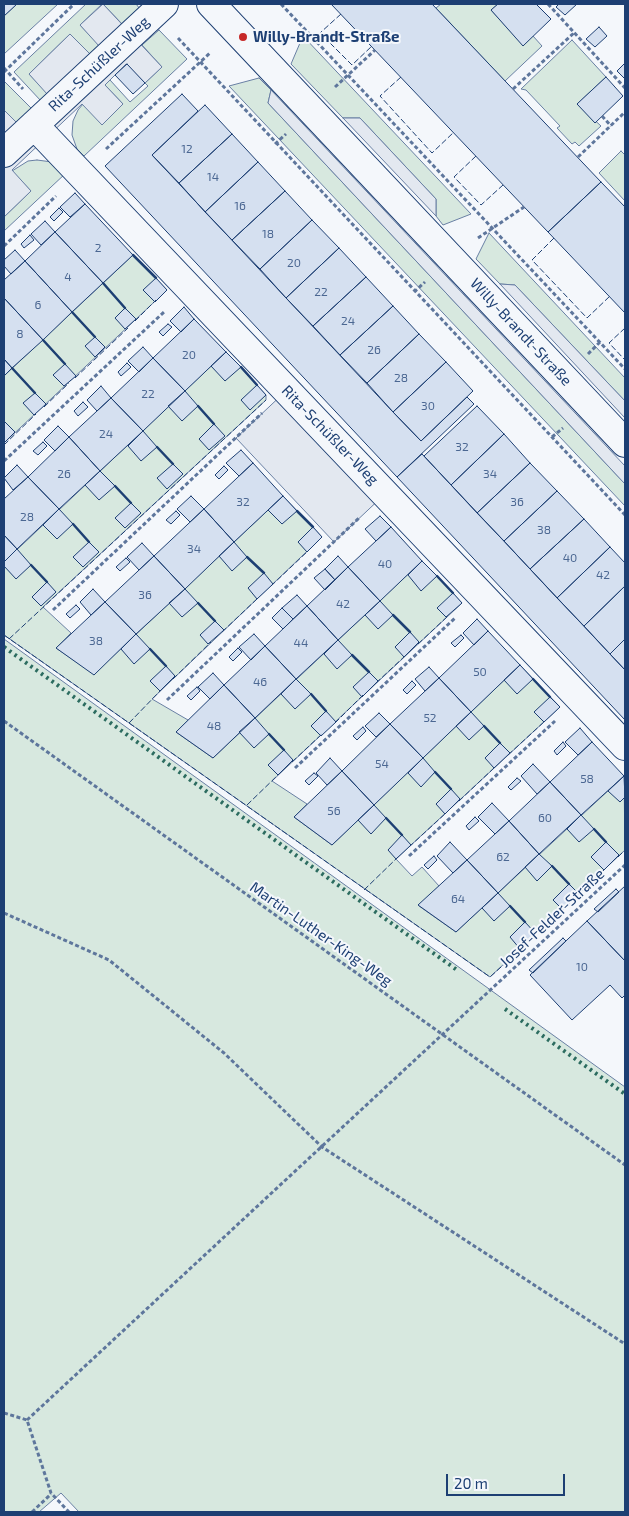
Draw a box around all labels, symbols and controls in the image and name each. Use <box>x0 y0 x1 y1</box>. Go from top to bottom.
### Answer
street label: Rita-Schüßler-Weg <box>45 13 153 115</box>
place label: Willy-Brandt-Straße <box>253 28 399 46</box>
marker: Willy-Brandt-Straße <box>237 31 249 43</box>
house number: 12 <box>181 142 193 156</box>
house number: 14 <box>207 170 219 184</box>
house number: 16 <box>234 199 246 213</box>
house number: 18 <box>262 227 274 241</box>
house number: 2 <box>95 241 101 255</box>
house number: 20 <box>287 256 301 270</box>
house number: 4 <box>64 270 72 284</box>
street label: Willy-Brandt-Straße <box>466 274 576 390</box>
house number: 22 <box>314 285 328 299</box>
house number: 6 <box>35 298 41 312</box>
house number: 24 <box>341 314 355 328</box>
house number: 8 <box>16 327 24 341</box>
house number: 26 <box>367 343 381 357</box>
house number: 20 <box>182 348 196 362</box>
house number: 28 <box>394 371 408 385</box>
street label: Rita-Schüßler-Weg <box>278 381 382 489</box>
house number: 22 <box>141 387 155 401</box>
house number: 30 <box>421 399 435 413</box>
house number: 24 <box>99 427 113 441</box>
house number: 32 <box>455 440 469 454</box>
house number: 26 <box>57 467 71 481</box>
house number: 34 <box>483 467 497 481</box>
house number: 32 <box>236 495 250 509</box>
house number: 36 <box>510 495 524 509</box>
house number: 28 <box>20 510 34 524</box>
house number: 38 <box>537 523 551 537</box>
house number: 34 <box>187 542 201 556</box>
house number: 40 <box>563 551 577 565</box>
house number: 40 <box>378 557 392 571</box>
house number: 42 <box>596 568 610 582</box>
house number: 36 <box>138 588 152 602</box>
house number: 42 <box>336 597 350 611</box>
house number: 38 <box>89 634 103 648</box>
house number: 44 <box>294 636 308 650</box>
house number: 50 <box>473 665 487 679</box>
house number: 46 <box>253 675 267 689</box>
house number: 52 <box>423 711 437 725</box>
house number: 48 <box>207 719 221 733</box>
house number: 54 <box>375 757 389 771</box>
house number: 58 <box>580 772 594 786</box>
house number: 56 <box>327 804 341 818</box>
house number: 60 <box>538 811 552 825</box>
house number: 62 <box>496 850 510 864</box>
street label: Josef-Felder-Straße <box>496 865 608 971</box>
street label: Martin-Luther-King-Weg <box>246 878 396 990</box>
house number: 64 <box>451 892 465 906</box>
house number: 10 <box>576 960 588 974</box>
scale bar <box>449 1464 568 1496</box>
text: 20 m <box>454 1474 488 1492</box>

